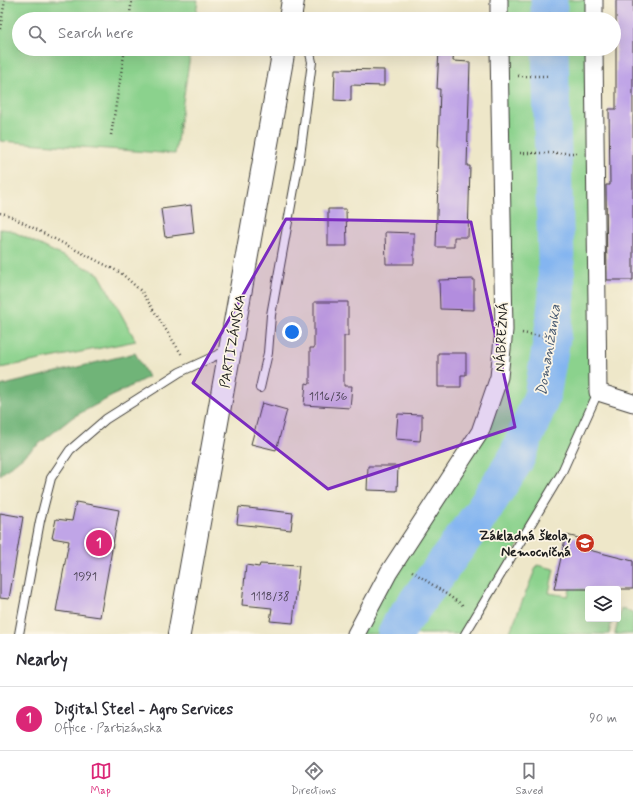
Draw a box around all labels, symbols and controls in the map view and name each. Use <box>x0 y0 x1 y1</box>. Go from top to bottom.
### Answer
search box <box>12 12 621 56</box>
icon: search <box>26 23 48 45</box>
text: Search here <box>58 24 134 44</box>
street label: PARTIZÁNSKA <box>216 293 250 389</box>
street label: NÁBREŽNÁ <box>491 302 513 372</box>
water label: Domanižanka <box>532 303 566 397</box>
your location <box>282 322 302 342</box>
house number: 1116/36 <box>309 389 348 405</box>
place label: Základná škola, Nemocničná <box>479 527 571 561</box>
pin: 1 <box>86 528 112 558</box>
school or university icon: Základná škola, Nemocničná <box>574 532 596 554</box>
house number: 1991 <box>73 569 97 585</box>
map controls <box>585 586 621 622</box>
button: layers <box>585 586 621 622</box>
house number: 1118/38 <box>250 589 290 605</box>
text: Nearby <box>16 649 68 671</box>
text: Digital Steel - Agro Services <box>54 700 233 720</box>
text: 1 <box>26 710 32 727</box>
text: 90 m <box>589 710 617 727</box>
text: Office · Partizánska <box>54 720 162 737</box>
tab: Map <box>90 760 112 798</box>
tab: Directions <box>291 760 336 798</box>
tab: Saved <box>516 760 543 798</box>

